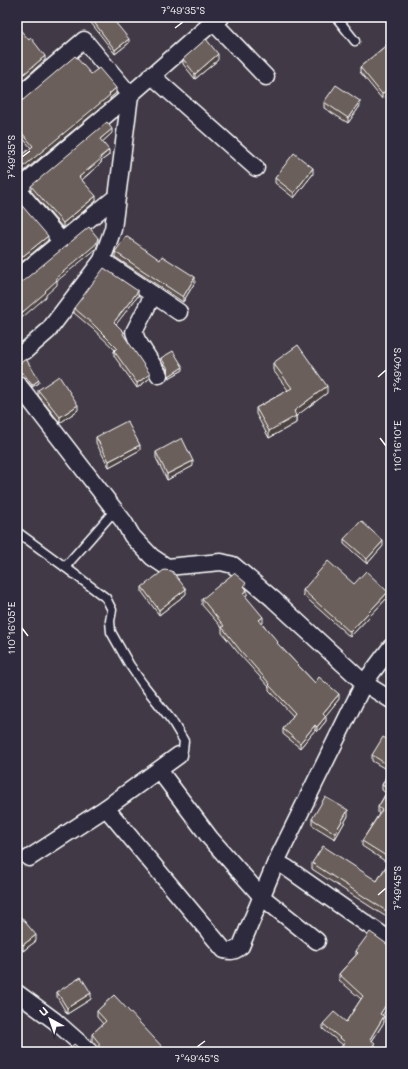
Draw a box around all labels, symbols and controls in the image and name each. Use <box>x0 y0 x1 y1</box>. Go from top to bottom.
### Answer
text: 7°49'35"S <box>161 3 205 17</box>
text: 7°49'35"S <box>4 135 18 179</box>
text: 7°49'40"S <box>390 347 404 392</box>
text: 110°16'10"E <box>390 420 404 472</box>
text: 110°16'05"E <box>4 601 18 654</box>
text: 7°49'45"S <box>390 866 404 910</box>
north arrow <box>30 999 70 1039</box>
text: U <box>35 1003 51 1019</box>
text: 7°49'45"S <box>175 1051 219 1065</box>

